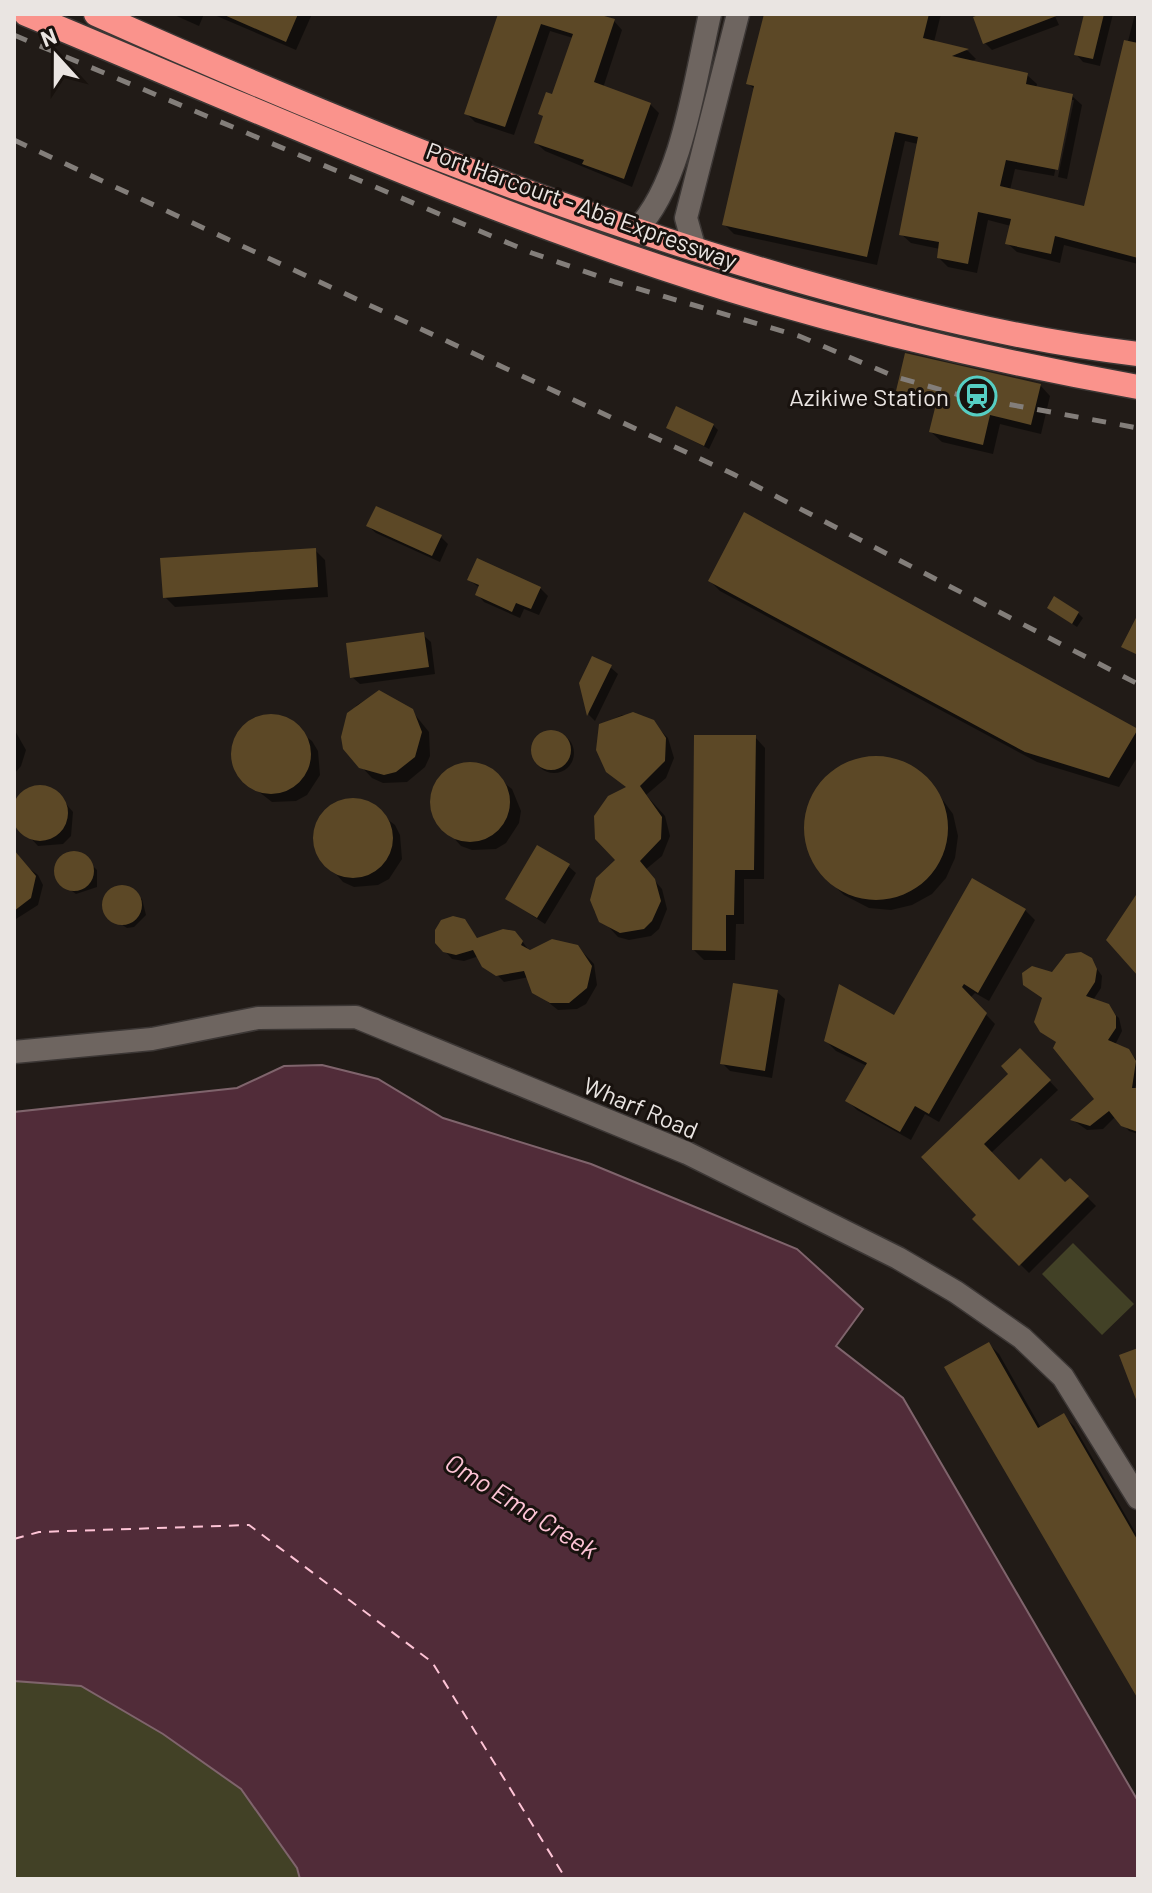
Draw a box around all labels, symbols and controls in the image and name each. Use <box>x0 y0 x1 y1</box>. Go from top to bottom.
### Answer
north arrow <box>16 16 96 96</box>
text: N <box>37 22 60 51</box>
street label: Port Harcourt - Aba Expressway <box>423 135 741 275</box>
station icon: Azikiwe Station <box>956 375 998 417</box>
place label: Azikiwe Station <box>789 382 949 411</box>
street label: Wharf Road <box>579 1070 703 1144</box>
water label: Omo Ema Creek <box>440 1446 604 1564</box>

